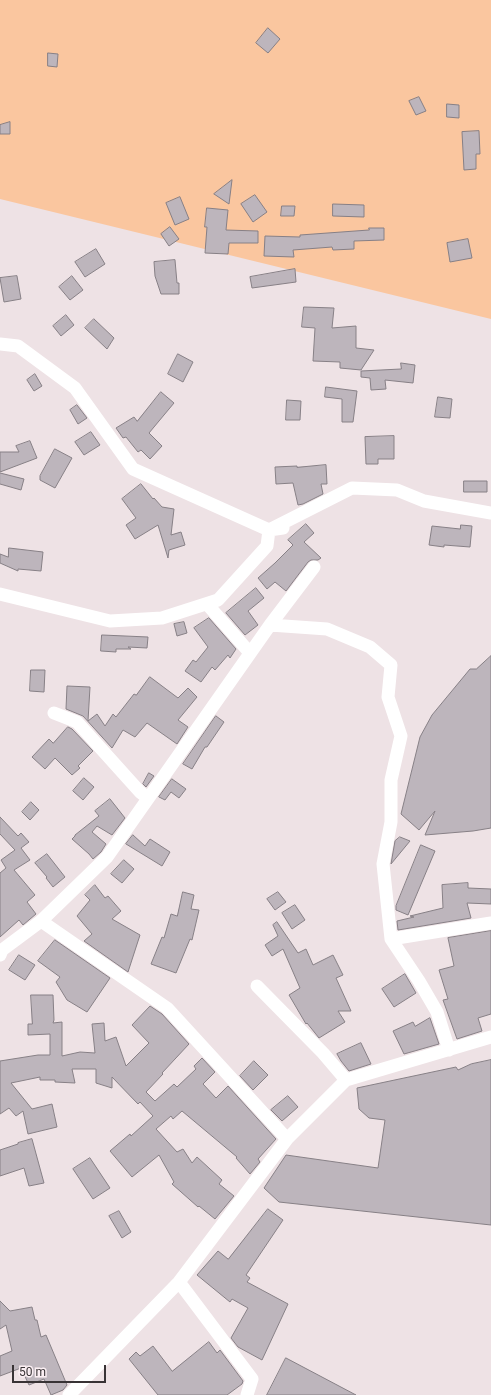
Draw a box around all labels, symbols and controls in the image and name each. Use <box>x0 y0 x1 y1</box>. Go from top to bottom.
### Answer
scale bar <box>14 1357 108 1383</box>
text: 50 m <box>19 1365 46 1379</box>

